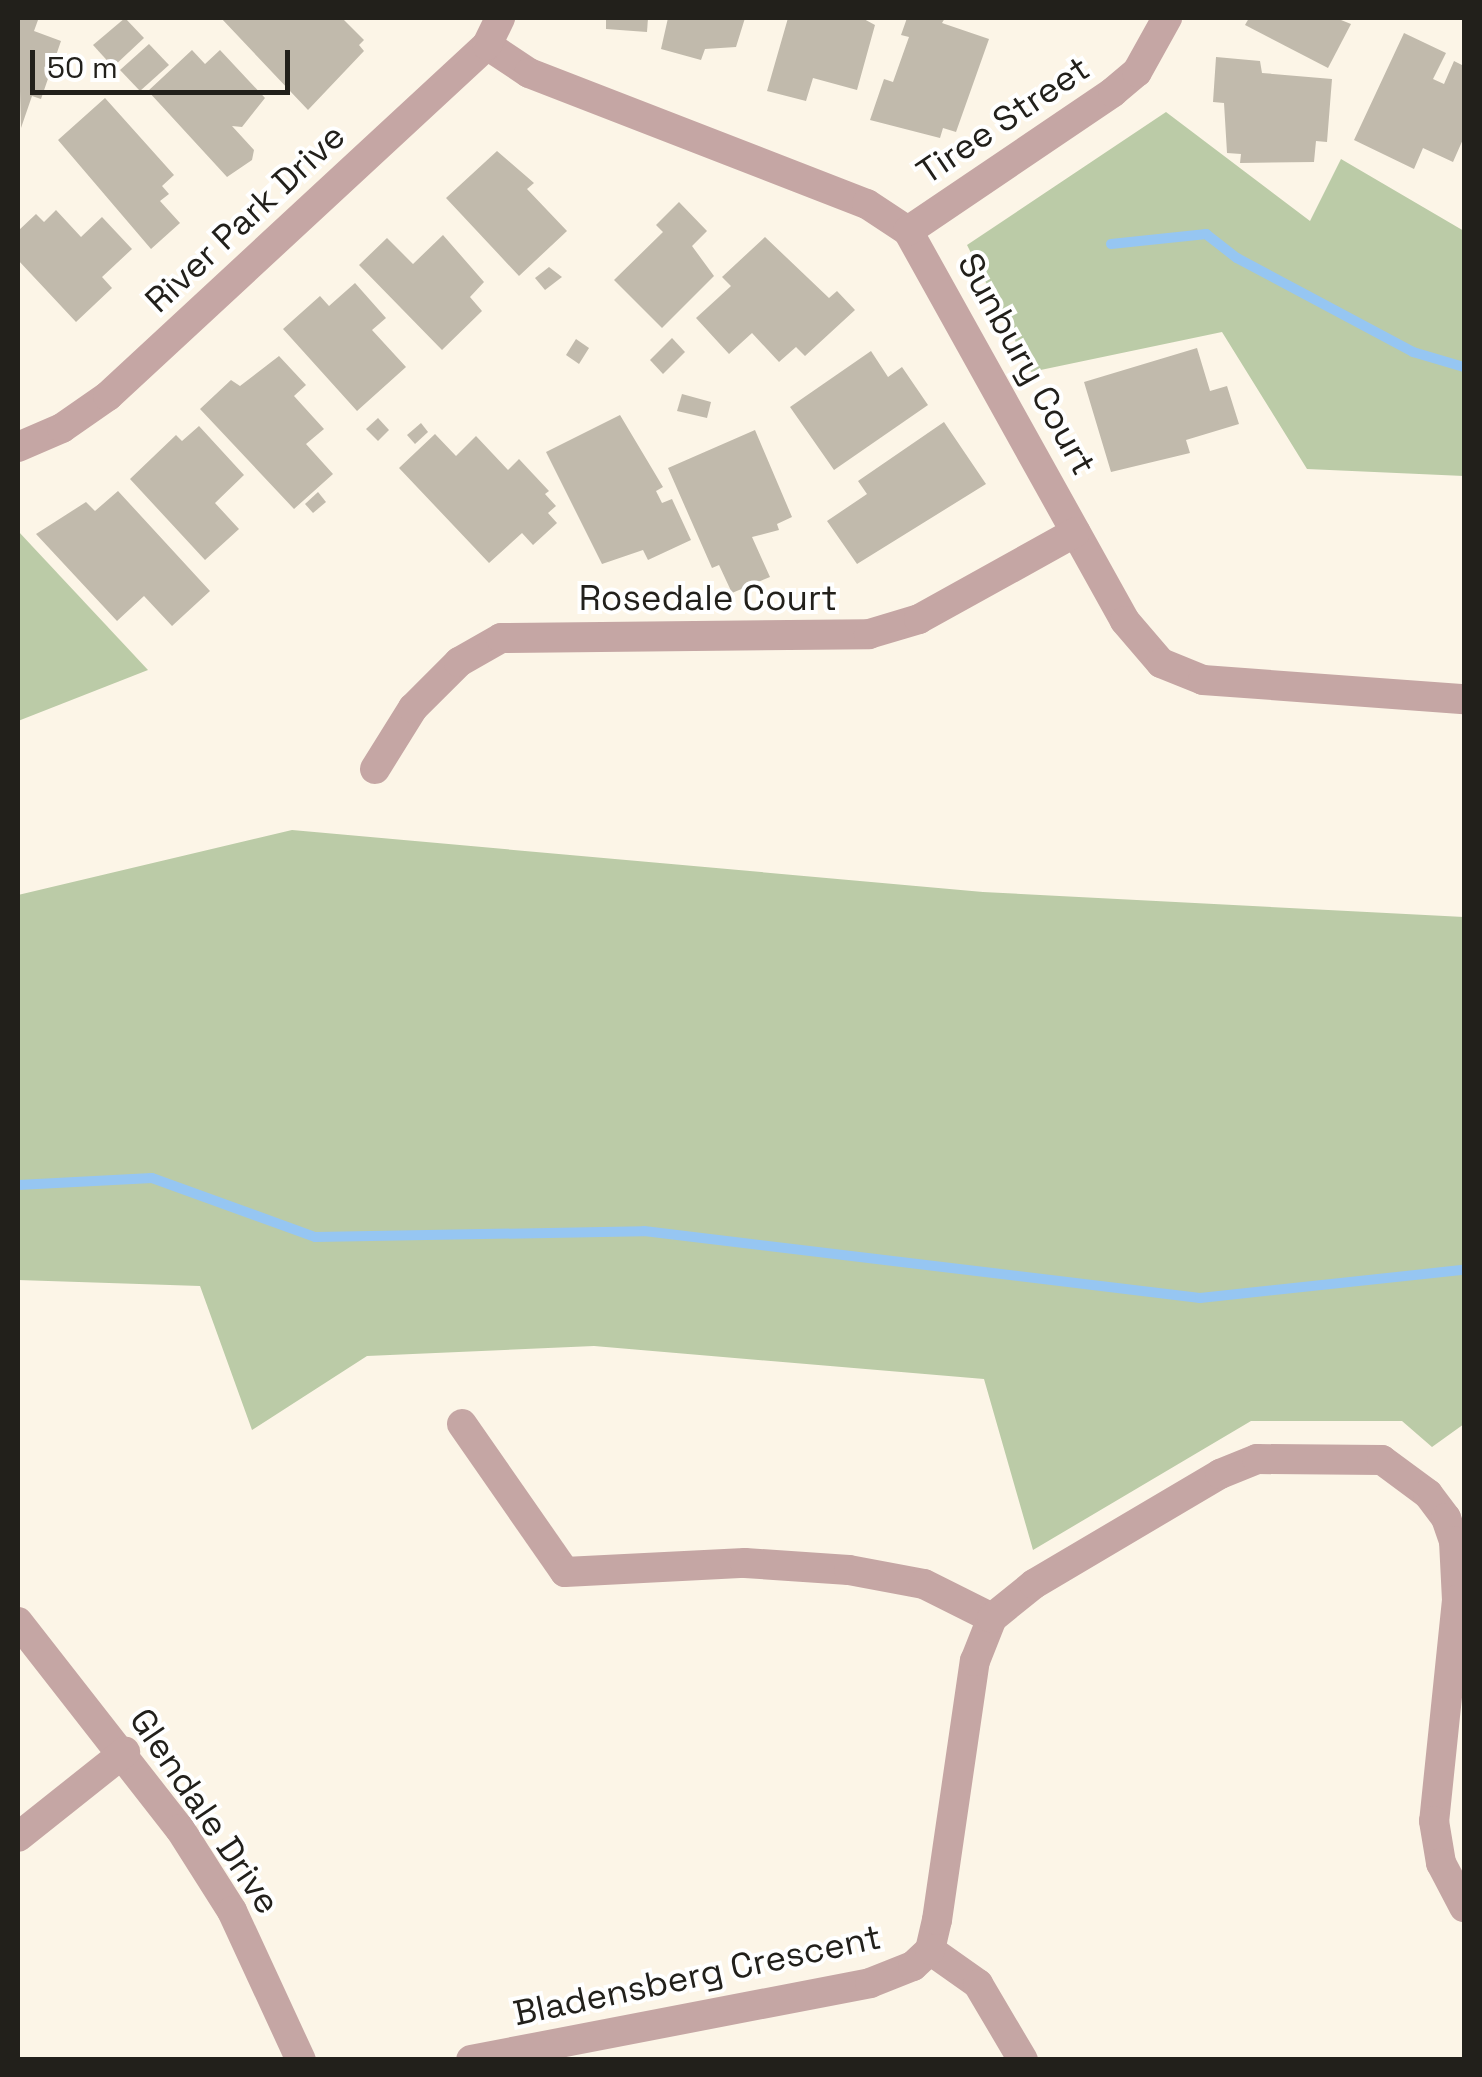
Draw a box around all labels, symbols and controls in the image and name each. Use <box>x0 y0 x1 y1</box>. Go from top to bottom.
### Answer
scale bar <box>35 30 295 92</box>
street label: Tiree Street <box>909 47 1097 193</box>
text: 50 m <box>47 48 118 87</box>
street label: River Park Drive <box>137 115 353 321</box>
street label: Sunbury Court <box>949 246 1105 482</box>
street label: Rosedale Court <box>579 577 837 619</box>
street label: Glendale Drive <box>121 1700 289 1922</box>
street label: Bladensberg Crescent <box>509 1916 885 2034</box>

